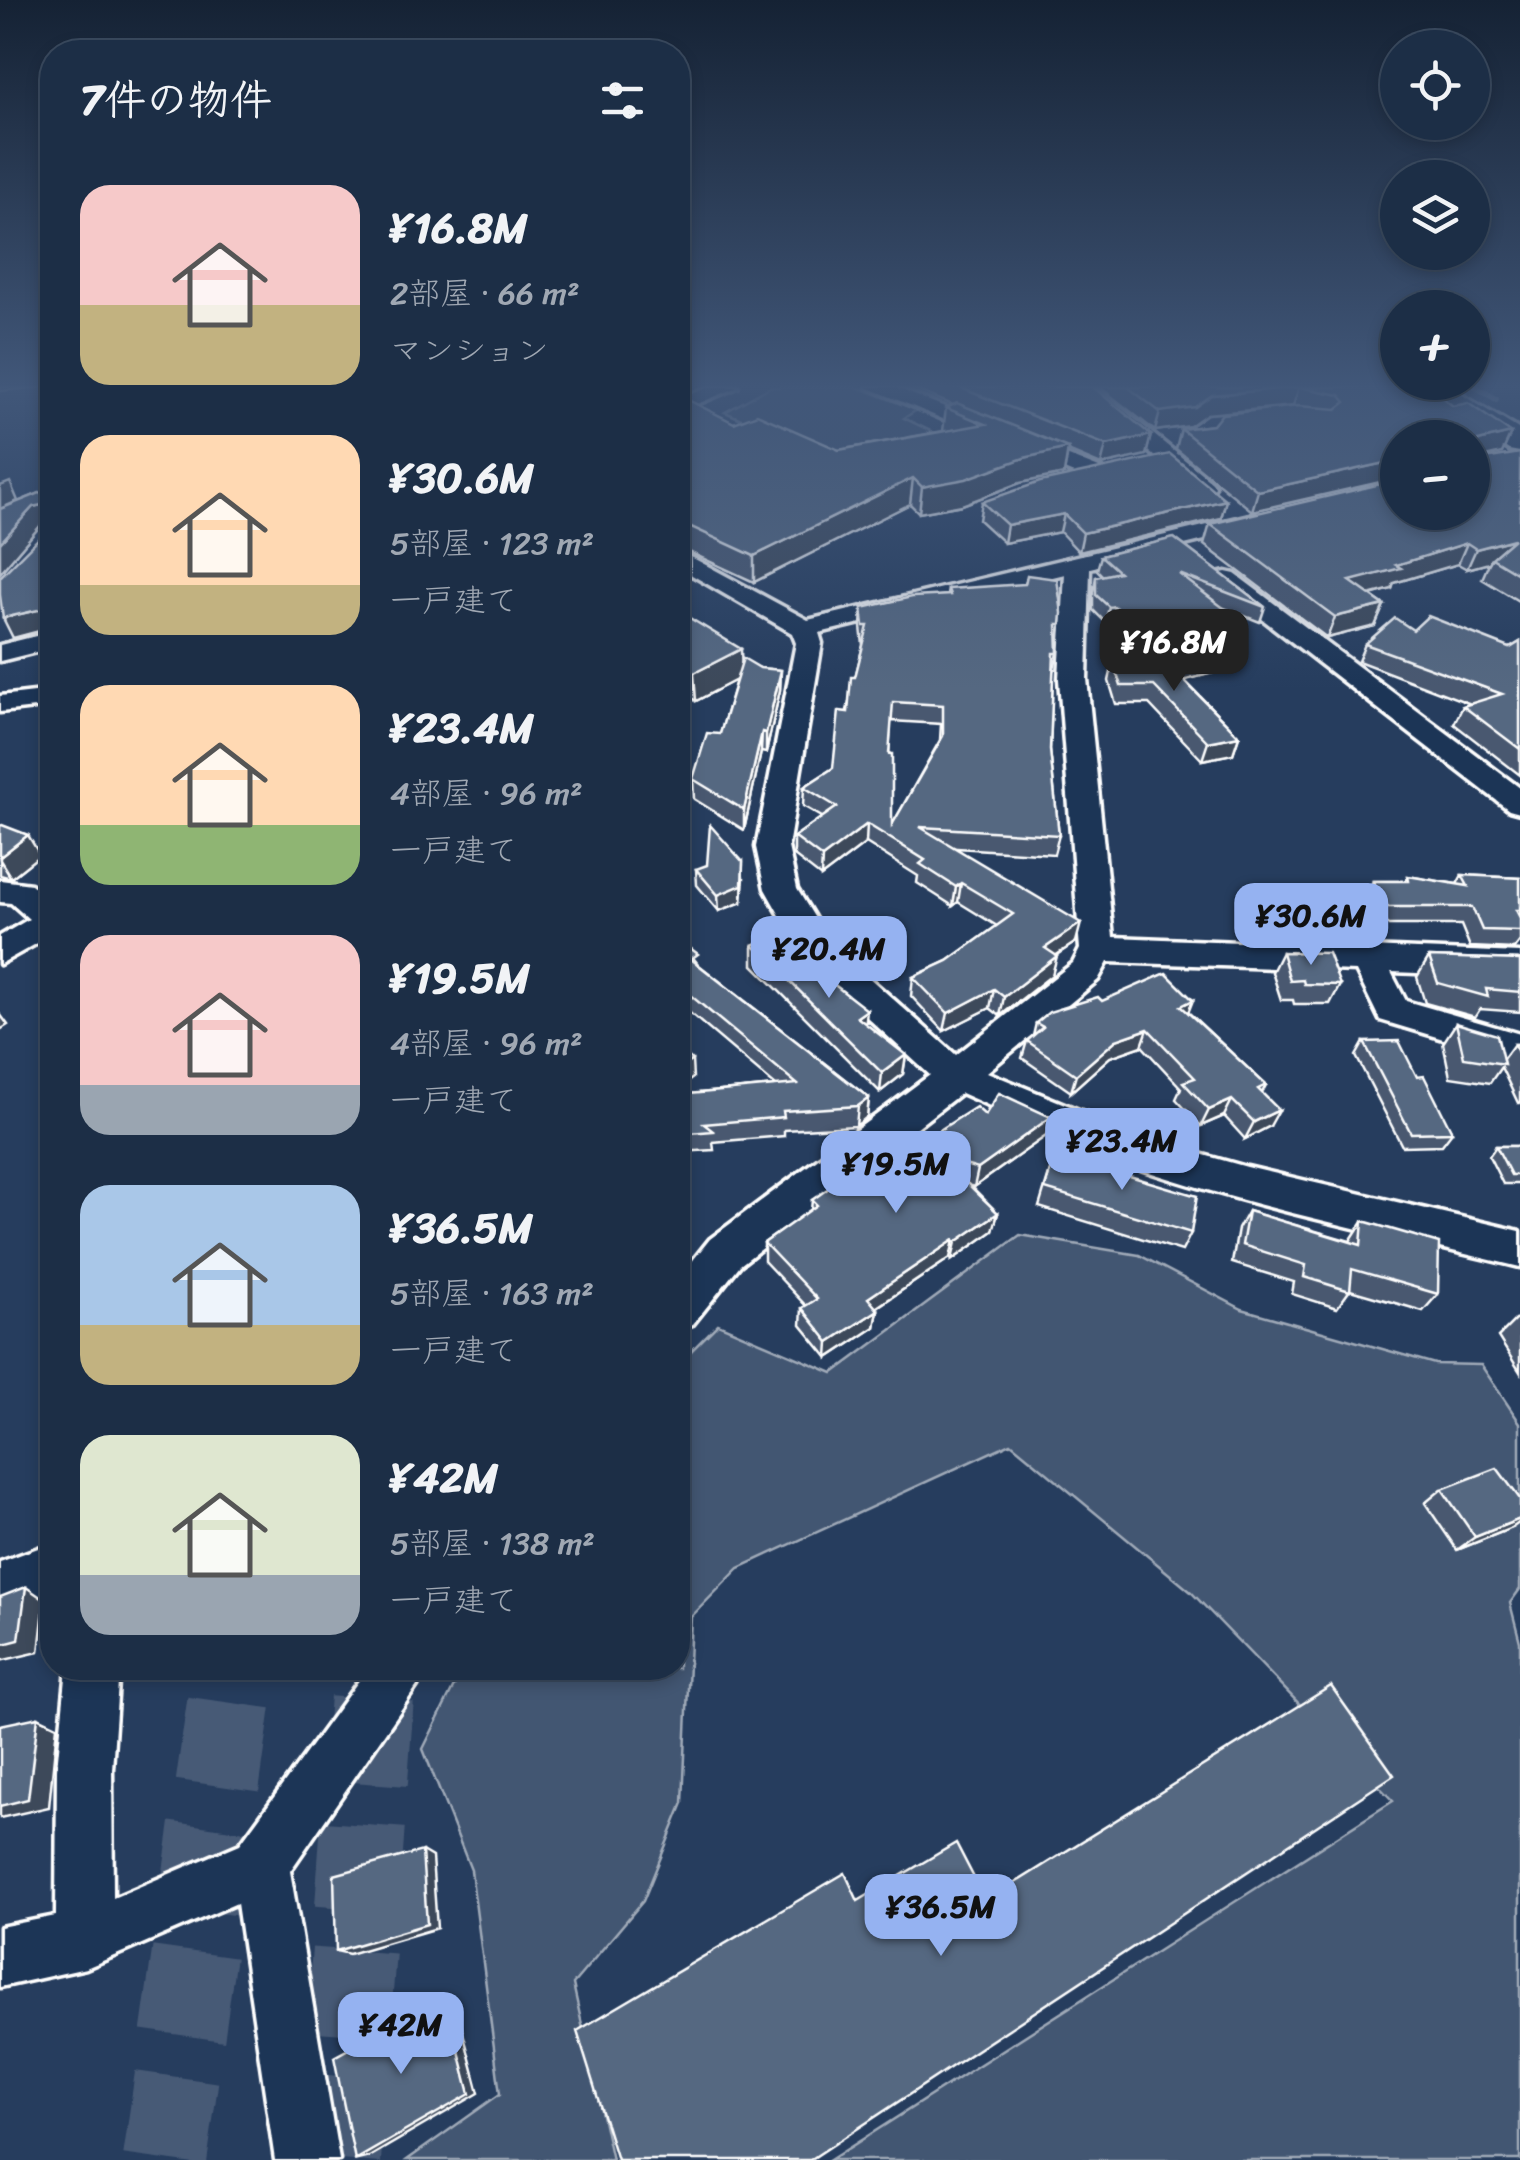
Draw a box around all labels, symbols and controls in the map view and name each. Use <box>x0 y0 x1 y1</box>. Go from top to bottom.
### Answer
map controls <box>1380 30 1490 530</box>
button: locate <box>1380 30 1490 140</box>
text: 7件の物件 <box>80 63 272 137</box>
icon: filters <box>595 73 650 128</box>
button: layers <box>1380 160 1490 270</box>
text: ¥16.8M <box>390 191 527 265</box>
icon: home <box>160 225 280 345</box>
text: 2部屋 · 66 m² <box>390 265 580 322</box>
button: + <box>1380 290 1490 400</box>
text: マンション <box>390 322 549 379</box>
button: − <box>1380 420 1490 530</box>
text: ¥30.6M <box>390 441 534 515</box>
icon: home <box>160 475 280 595</box>
text: 5部屋 · 123 m² <box>390 515 594 572</box>
text: 一戸建て <box>390 572 518 629</box>
pin: ¥16.8M <box>1093 609 1255 694</box>
text: ¥16.8M <box>1122 613 1226 670</box>
text: ¥23.4M <box>390 691 534 765</box>
icon: home <box>160 725 280 845</box>
text: 4部屋 · 96 m² <box>390 765 583 822</box>
text: 一戸建て <box>390 822 518 879</box>
pin: ¥30.6M <box>1230 883 1392 968</box>
text: ¥30.6M <box>1256 887 1366 944</box>
pin: ¥20.4M <box>748 916 910 1001</box>
text: ¥20.4M <box>773 920 885 977</box>
text: ¥19.5M <box>390 941 530 1015</box>
icon: home <box>160 975 280 1095</box>
text: 4部屋 · 96 m² <box>390 1015 583 1072</box>
text: 一戸建て <box>390 1072 518 1129</box>
pin: ¥23.4M <box>1041 1108 1203 1193</box>
text: ¥23.4M <box>1067 1112 1177 1169</box>
pin: ¥19.5M <box>815 1131 977 1216</box>
text: ¥19.5M <box>843 1135 949 1192</box>
text: ¥36.5M <box>390 1191 533 1265</box>
icon: home <box>160 1225 280 1345</box>
text: 5部屋 · 163 m² <box>390 1265 594 1322</box>
text: 一戸建て <box>390 1322 518 1379</box>
text: ¥42M <box>390 1441 498 1515</box>
icon: home <box>160 1475 280 1595</box>
text: 5部屋 · 138 m² <box>390 1515 595 1572</box>
text: 一戸建て <box>390 1572 518 1629</box>
pin: ¥36.5M <box>860 1874 1022 1959</box>
text: ¥36.5M <box>887 1878 995 1935</box>
pin: ¥42M <box>342 1992 460 2077</box>
text: ¥42M <box>360 1996 442 2053</box>

